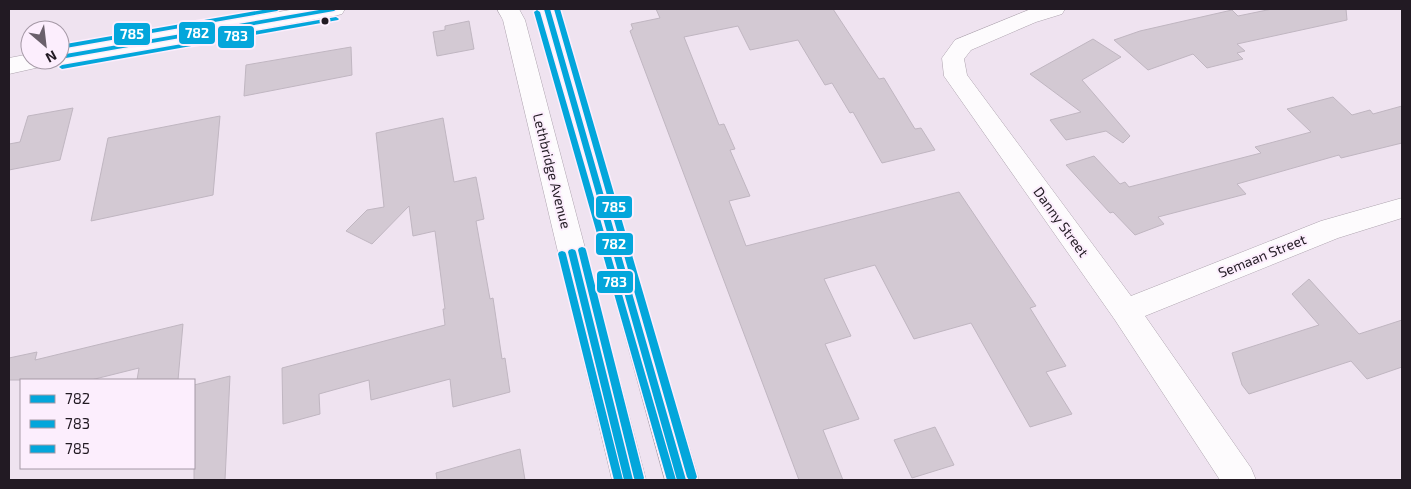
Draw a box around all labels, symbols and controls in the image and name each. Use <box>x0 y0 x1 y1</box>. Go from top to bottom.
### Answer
unlabelled marker <box>320 16 330 26</box>
north arrow <box>20 20 70 70</box>
line badge: 782 <box>178 21 216 45</box>
line badge: 785 <box>113 22 151 46</box>
text: 782 <box>185 24 209 41</box>
text: 785 <box>120 25 144 42</box>
line badge: 783 <box>217 25 255 49</box>
text: 783 <box>224 27 248 44</box>
text: N <box>43 47 60 67</box>
street label: Lethbridge Avenue <box>530 111 575 230</box>
street label: Danny Street <box>1030 183 1092 260</box>
line badge: 785 <box>595 195 633 219</box>
text: 785 <box>602 198 626 215</box>
street label: Semaan Street <box>1215 230 1308 281</box>
line badge: 782 <box>595 232 634 256</box>
text: 782 <box>602 235 626 252</box>
line badge: 783 <box>596 270 634 294</box>
text: 783 <box>603 273 627 290</box>
legend <box>20 379 195 469</box>
text: 782 <box>65 389 90 407</box>
text: 783 <box>65 414 90 432</box>
text: 785 <box>65 439 90 457</box>

